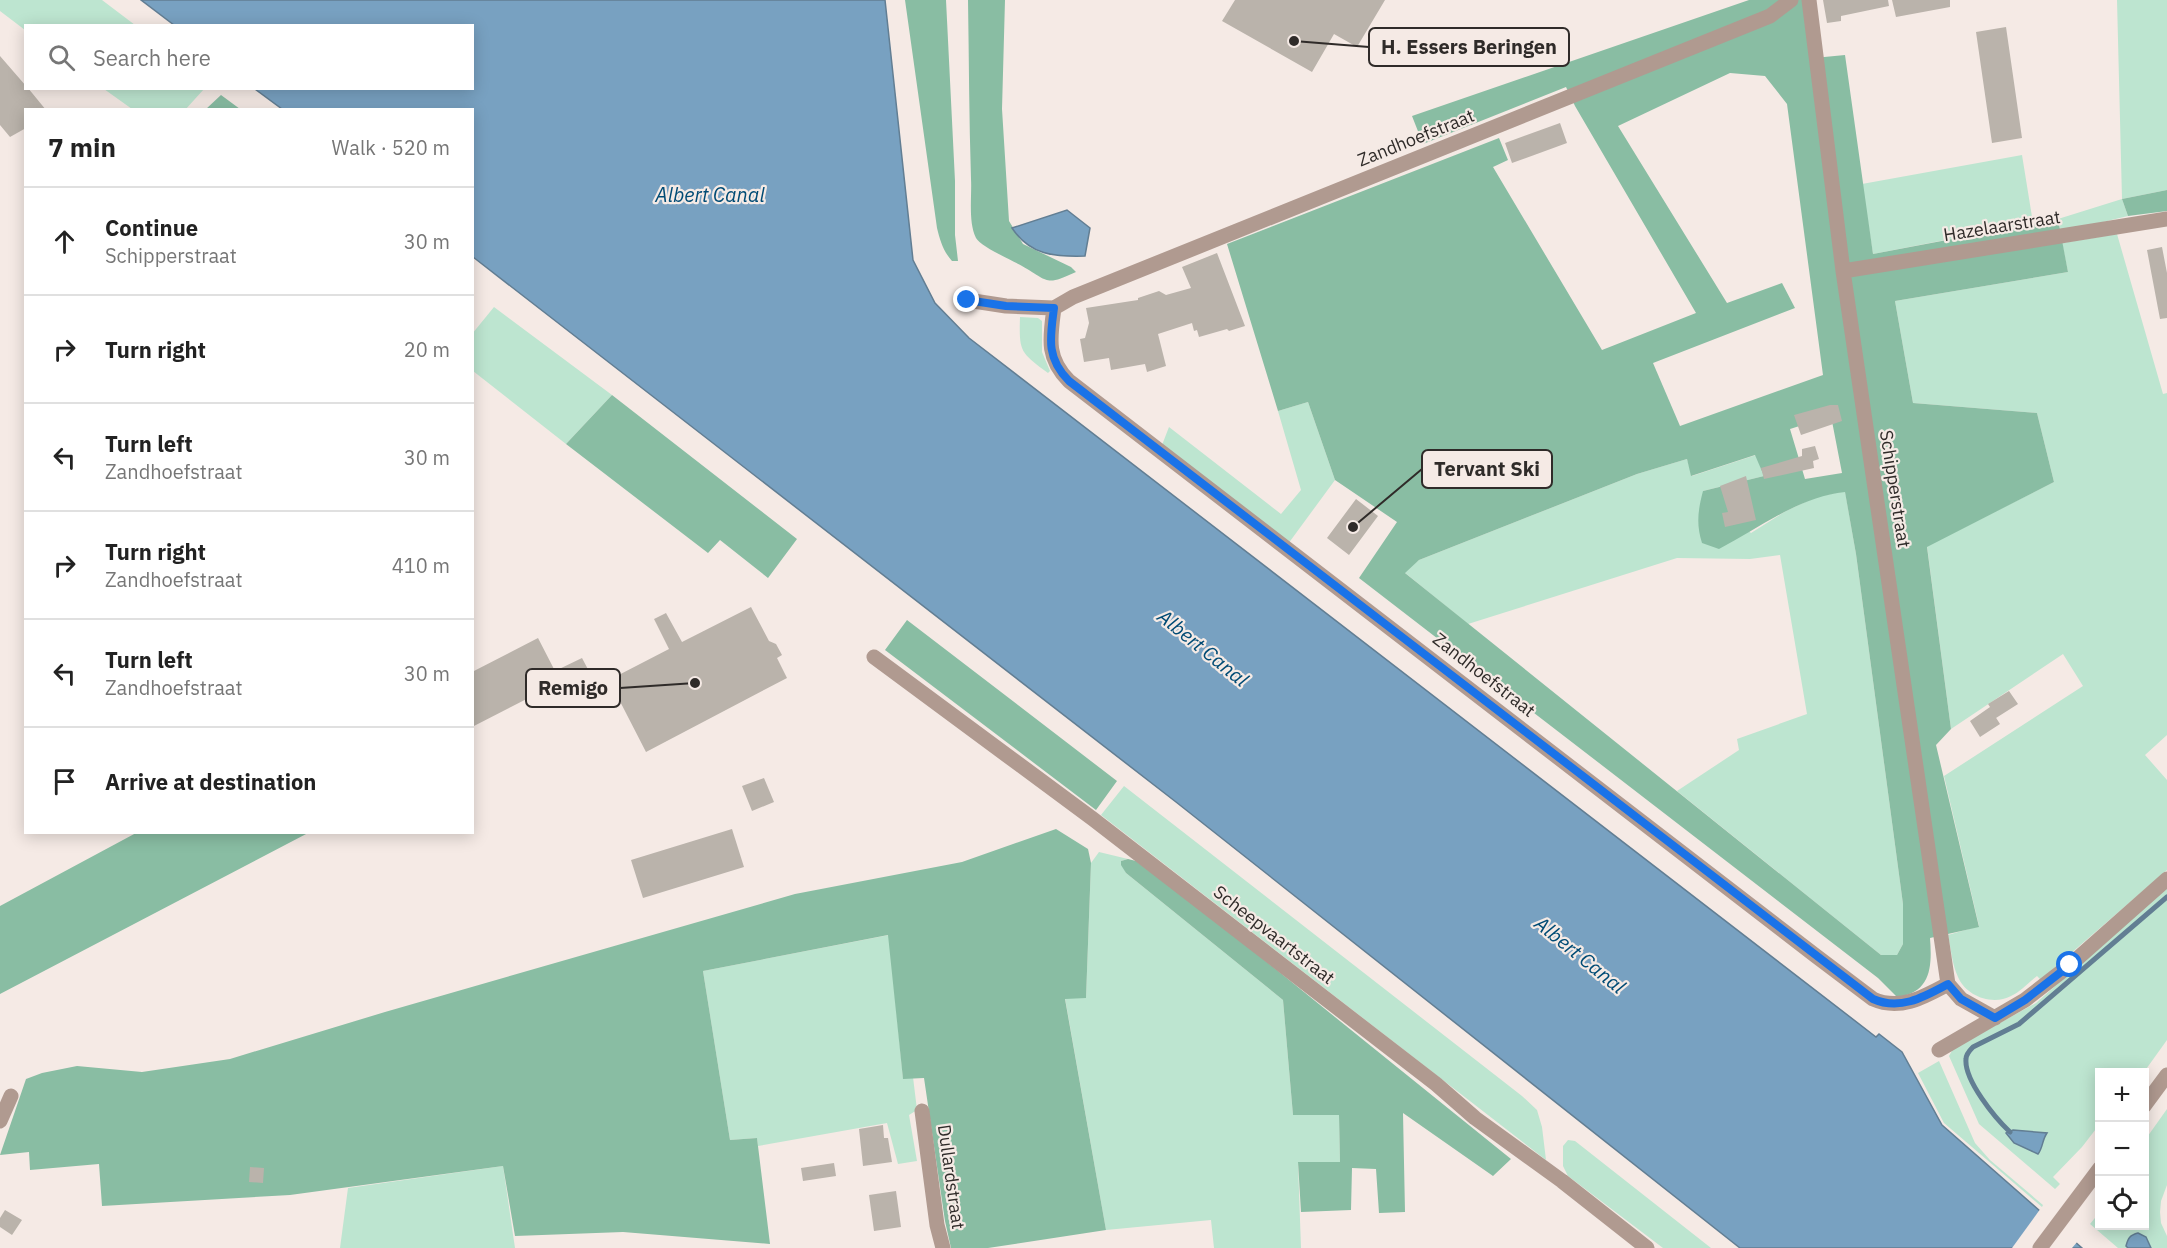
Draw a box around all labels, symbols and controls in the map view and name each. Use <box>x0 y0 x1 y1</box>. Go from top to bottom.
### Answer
search box <box>24 24 474 90</box>
callout: H. Essers Beringen <box>1369 28 1569 66</box>
text: H. Essers Beringen <box>1381 33 1557 60</box>
icon: search <box>45 41 78 74</box>
text: Search here <box>93 43 211 72</box>
street label: Zandhoefstraat <box>1354 104 1478 171</box>
text: 7 min <box>48 130 116 164</box>
text: Walk · 520 m <box>332 134 450 161</box>
water label: Albert Canal <box>654 181 766 208</box>
street label: Hazelaarstraat <box>1942 205 2062 246</box>
text: Continue <box>105 213 198 242</box>
icon: ahead <box>48 225 81 258</box>
text: 30 m <box>404 228 450 255</box>
text: Schipperstraat <box>105 242 237 269</box>
route end <box>953 286 979 312</box>
icon: right <box>48 333 81 366</box>
text: Turn right <box>105 335 206 364</box>
text: 20 m <box>404 336 450 363</box>
text: Turn left <box>105 429 193 458</box>
street label: Schipperstraat <box>1875 429 1916 549</box>
icon: left <box>48 441 81 474</box>
text: 30 m <box>404 444 450 471</box>
callout: Tervant Ski <box>1422 450 1552 488</box>
text: Tervant Ski <box>1434 455 1540 482</box>
text: Zandhoefstraat <box>105 458 243 485</box>
text: Turn right <box>105 537 206 566</box>
icon: right <box>48 549 81 582</box>
text: 410 m <box>392 552 450 579</box>
text: Zandhoefstraat <box>105 566 243 593</box>
water label: Albert Canal <box>1151 602 1255 693</box>
street label: Zandhoefstraat <box>1428 627 1540 722</box>
text: Turn left <box>105 645 193 674</box>
icon: left <box>48 657 81 690</box>
text: 30 m <box>404 660 450 687</box>
callout: Remigo <box>526 669 620 707</box>
text: Zandhoefstraat <box>105 674 243 701</box>
text: Remigo <box>538 674 608 701</box>
icon: arrive <box>48 765 81 798</box>
text: Arrive at destination <box>105 767 316 796</box>
street label: Scheepvaartstraat <box>1209 880 1340 989</box>
water label: Albert Canal <box>1528 909 1632 1000</box>
route start <box>2056 951 2082 977</box>
map controls <box>2095 1068 2149 1230</box>
button: + <box>2095 1068 2149 1122</box>
button: − <box>2095 1122 2149 1176</box>
street label: Dullardstraat <box>933 1123 970 1231</box>
button: locate <box>2095 1176 2149 1230</box>

